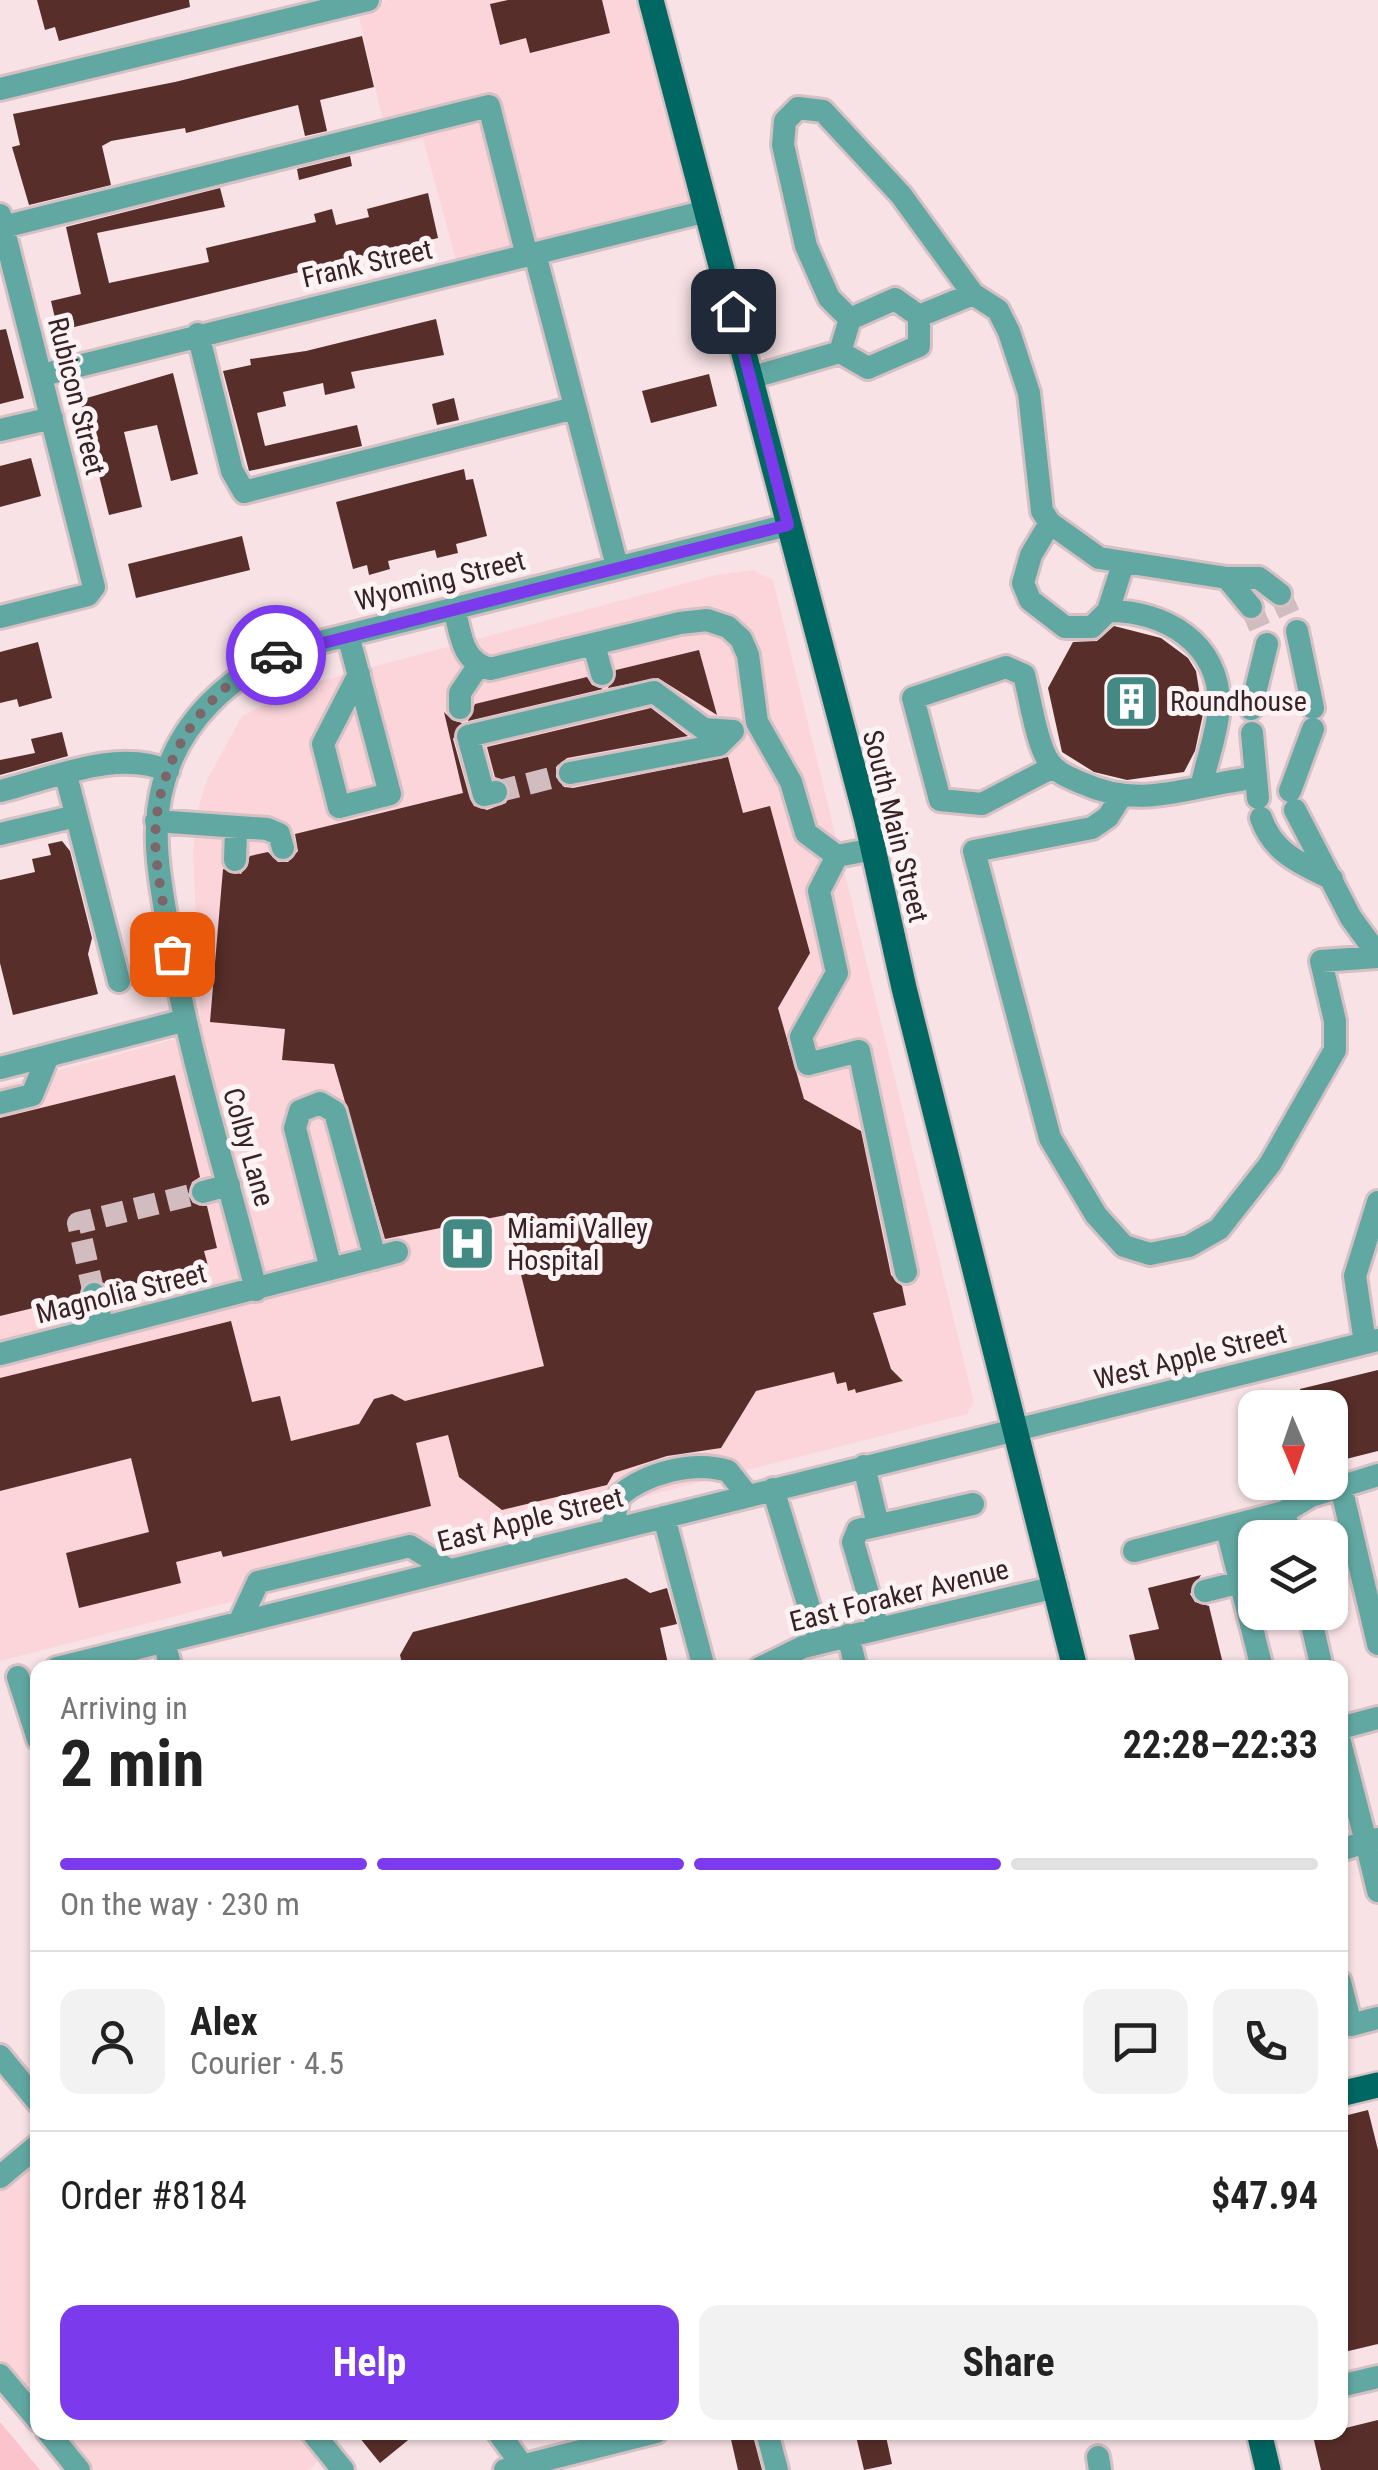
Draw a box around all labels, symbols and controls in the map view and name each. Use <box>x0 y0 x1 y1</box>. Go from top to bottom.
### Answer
street label: Frank Street <box>299 232 435 294</box>
pin <box>691 269 776 354</box>
icon: home <box>706 284 761 339</box>
street label: Rubicon Street <box>41 314 112 478</box>
street label: Wyoming Street <box>352 543 528 618</box>
courier <box>226 605 326 705</box>
icon: car <box>249 628 304 683</box>
building icon: Roundhouse <box>1101 671 1161 731</box>
place label: Roundhouse <box>1170 685 1307 718</box>
street label: South Main Street <box>856 727 935 926</box>
pin <box>130 912 215 997</box>
icon: bag <box>145 927 200 982</box>
street label: Colby Lane <box>216 1084 281 1210</box>
place label: Miami Valley Hospital <box>507 1212 648 1277</box>
hospital icon: Miami Valley Hospital <box>438 1214 498 1274</box>
street label: Magnolia Street <box>33 1256 210 1331</box>
street label: West Apple Street <box>1091 1317 1290 1396</box>
north arrow <box>1238 1390 1348 1500</box>
map controls <box>1238 1390 1348 1630</box>
street label: East Apple Street <box>434 1480 626 1558</box>
button: layers <box>1238 1520 1348 1630</box>
street label: East Foraker Avenue <box>786 1552 1012 1639</box>
text: Arriving in <box>60 1689 188 1727</box>
text: 22:28–22:33 <box>1123 1723 1318 1767</box>
text: 2 min <box>60 1726 204 1802</box>
text: On the way · 230 m <box>60 1885 300 1923</box>
button: person <box>60 1989 165 2094</box>
button: chat <box>1083 1989 1188 2094</box>
button: phone <box>1213 1989 1318 2094</box>
text: Alex <box>190 2000 258 2044</box>
text: Courier · 4.5 <box>190 2044 344 2082</box>
text: Order #8184 <box>60 2174 247 2218</box>
text: $47.94 <box>1211 2174 1318 2218</box>
button: Help <box>60 2305 679 2420</box>
button: Share <box>699 2305 1318 2420</box>

